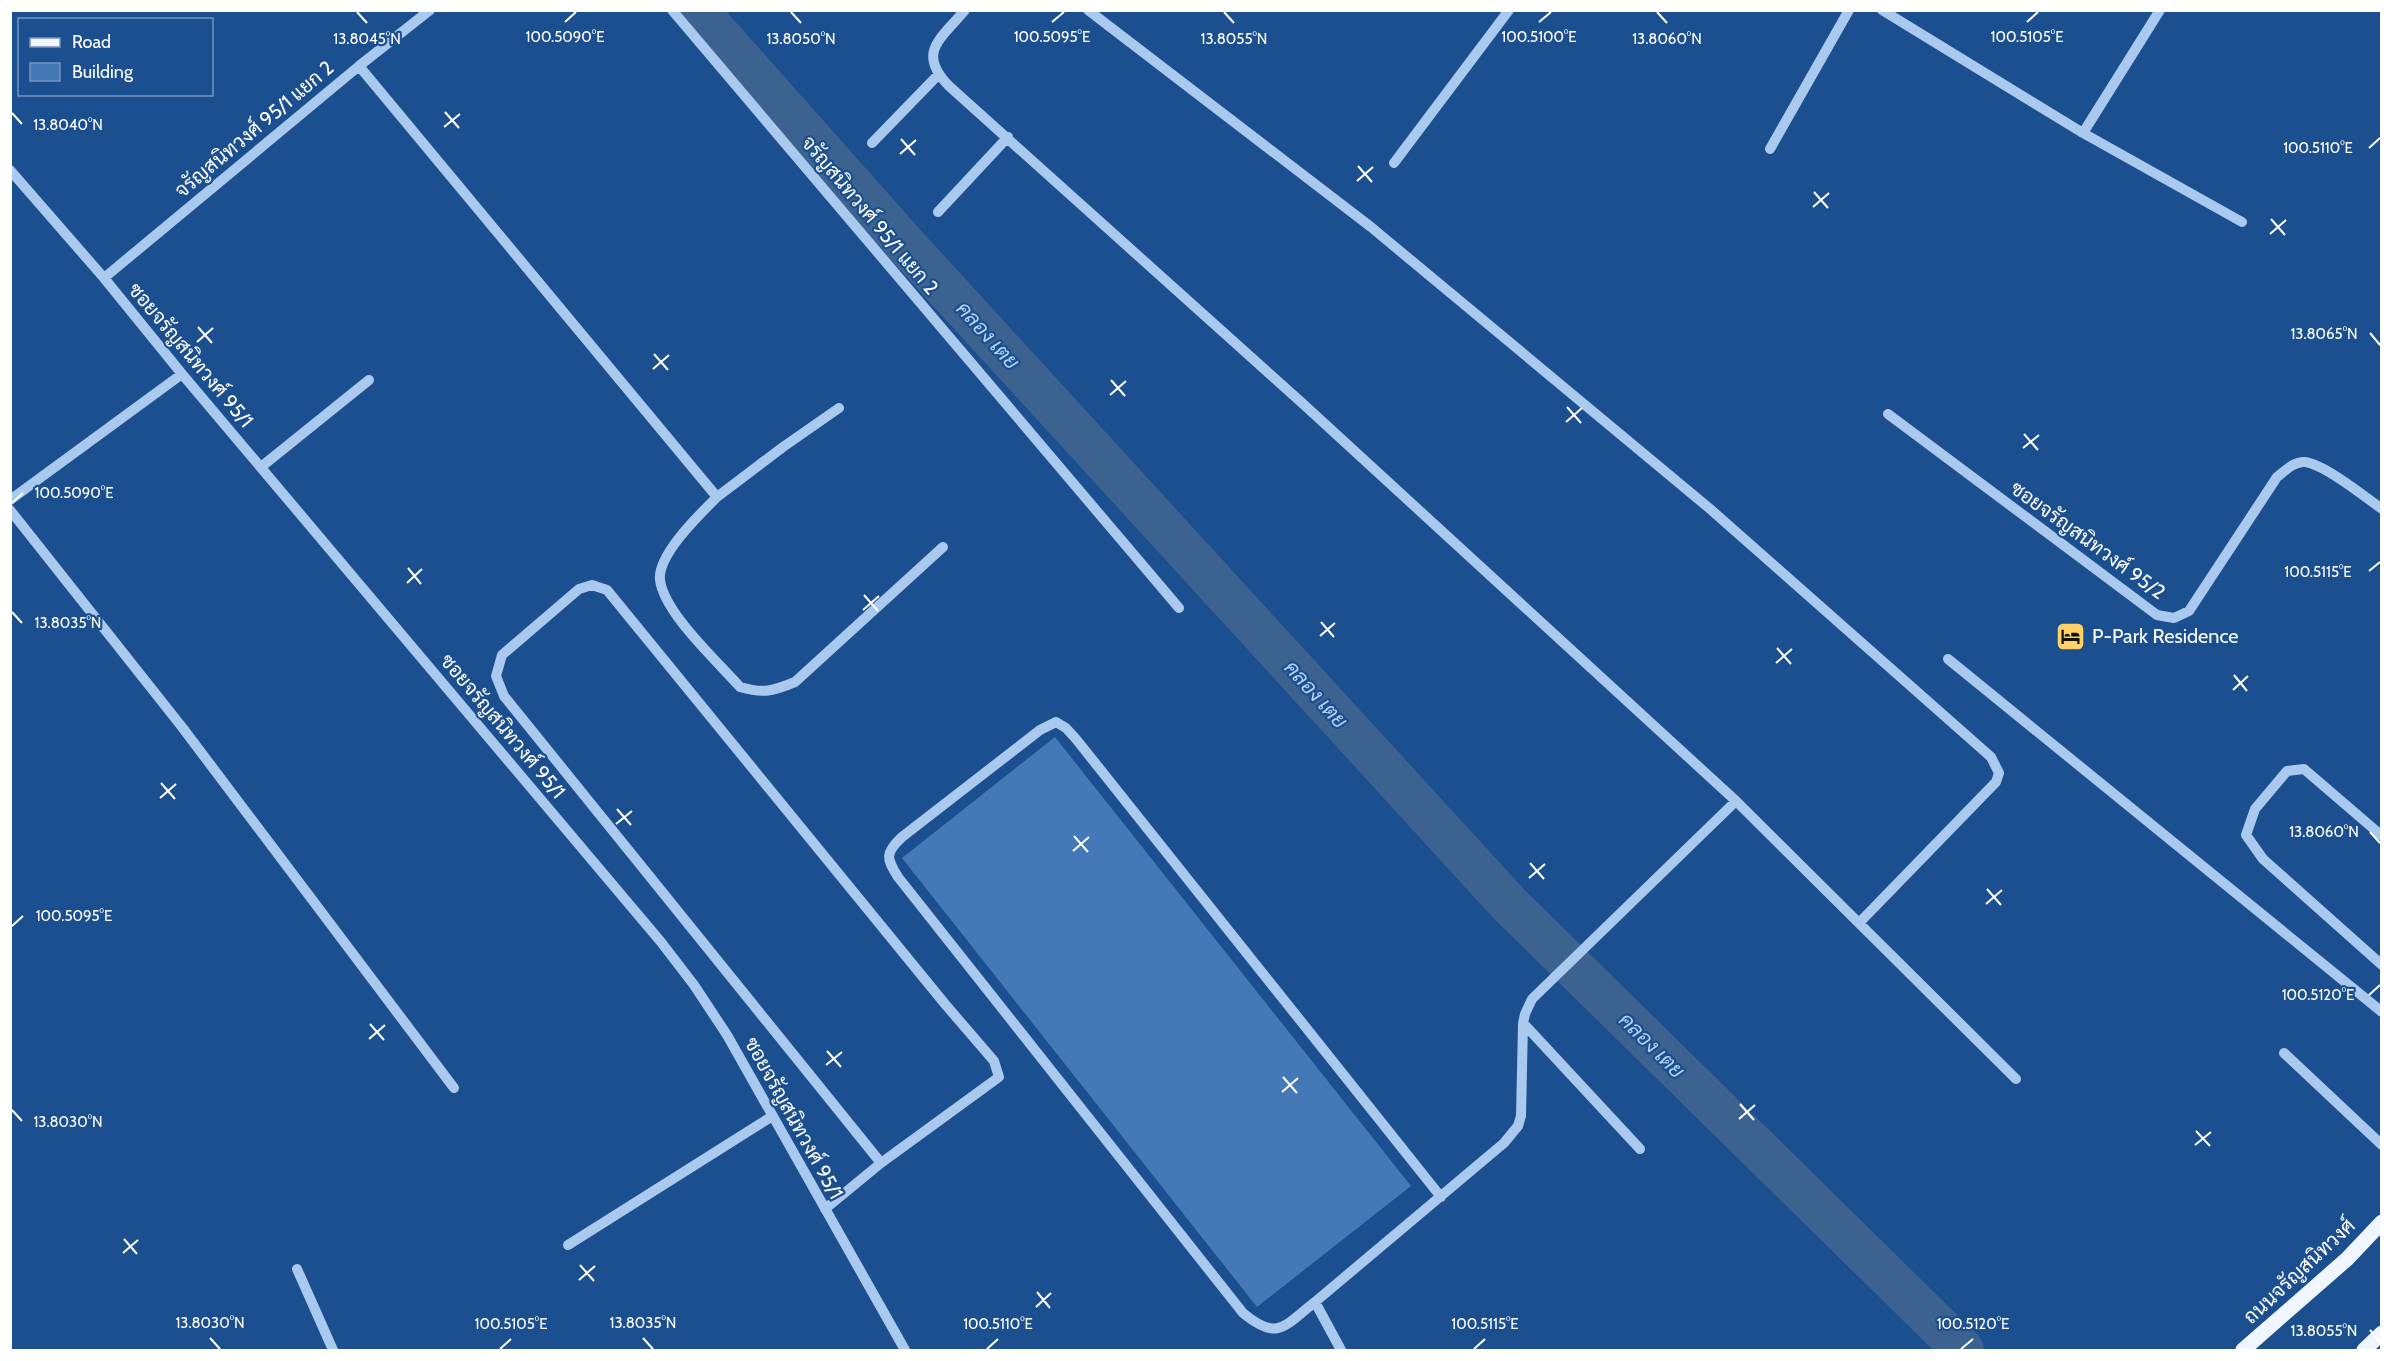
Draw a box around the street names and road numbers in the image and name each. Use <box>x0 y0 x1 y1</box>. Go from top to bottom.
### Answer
street label: จรัญสนิทวงศ์ 95/1 แยก 2 <box>168 54 338 202</box>
street label: จรัญสนิทวงศ์ 95/1 แยก 2 <box>797 129 945 299</box>
street label: ซอยจรัญสนิทวงศ์ 95/1 <box>124 277 260 432</box>
street label: ซอยจรัญสนิทวงศ์ 95/2 <box>2006 474 2171 604</box>
street label: ซอยจรัญสนิทวงศ์ 95/1 <box>436 648 572 803</box>
street label: ซอยจรัญสนิทวงศ์ 95/1 <box>740 1032 850 1203</box>
street label: ถนนจรัญสนิทวงศ์ <box>2237 1212 2360 1329</box>

